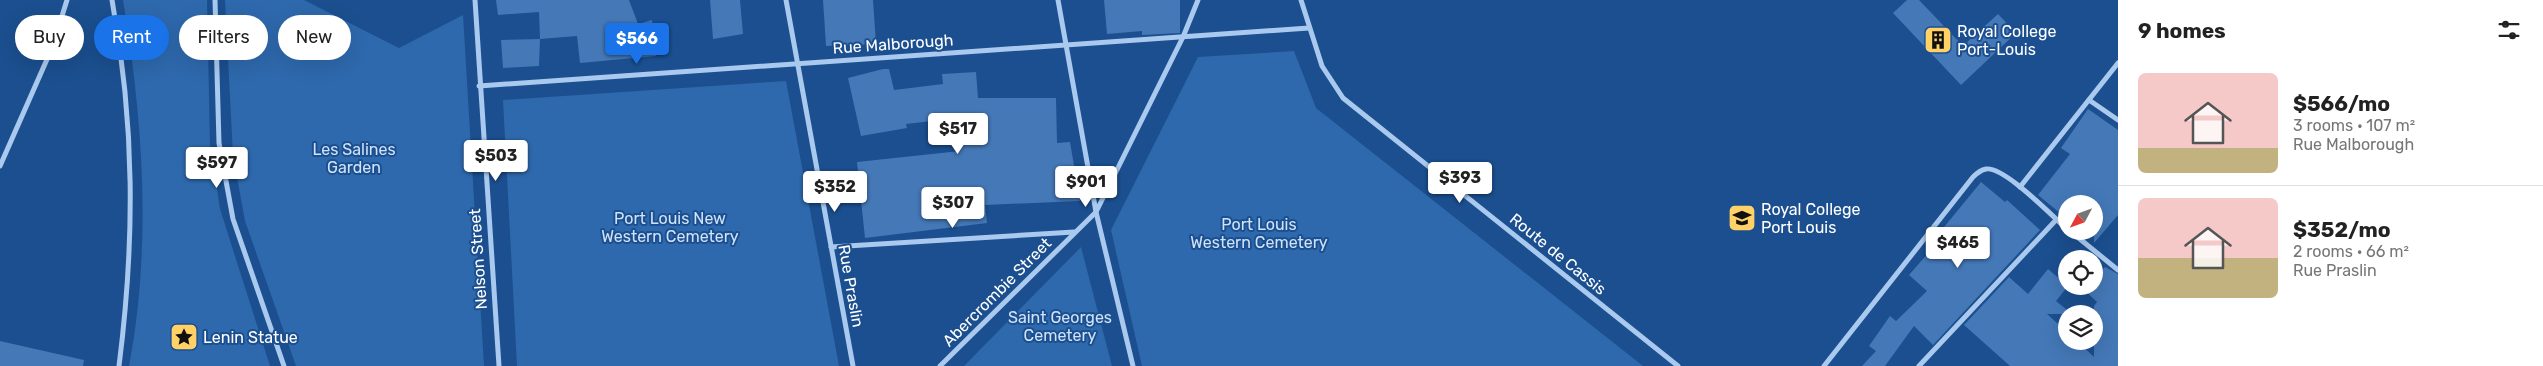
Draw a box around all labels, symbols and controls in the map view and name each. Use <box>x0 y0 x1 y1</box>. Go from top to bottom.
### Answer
chip: Buy <box>15 15 84 60</box>
chip: Rent <box>94 15 169 60</box>
chip: Filters <box>179 15 268 60</box>
chip: New <box>278 15 351 60</box>
icon: filters <box>2495 16 2523 44</box>
text: 9 homes <box>2138 18 2226 43</box>
pin: $566 <box>607 22 667 65</box>
place label: Royal College Port-Louis <box>1957 22 2057 59</box>
building icon: Royal College Port-Louis <box>1923 25 1953 55</box>
text: $566 <box>616 29 658 48</box>
street label: Rue Malborough <box>832 30 954 58</box>
text: $566/mo <box>2293 91 2390 116</box>
icon: home <box>2178 93 2238 153</box>
pin: $517 <box>928 112 988 155</box>
text: 3 rooms · 107 m² <box>2293 116 2415 135</box>
text: $517 <box>939 119 977 138</box>
text: Rue Malborough <box>2293 135 2414 154</box>
park label: Les Salines Garden <box>312 140 396 177</box>
pin: $503 <box>466 140 526 182</box>
pin: $597 <box>187 146 247 189</box>
text: $503 <box>475 146 517 165</box>
text: $597 <box>197 153 237 172</box>
pin: $393 <box>1430 162 1490 204</box>
pin: $901 <box>1056 166 1116 208</box>
text: $393 <box>1439 168 1481 187</box>
pin: $352 <box>805 170 865 213</box>
text: $901 <box>1066 172 1106 191</box>
text: $352 <box>814 177 856 196</box>
pin: $307 <box>923 186 983 229</box>
text: $307 <box>932 193 974 212</box>
north arrow <box>2058 195 2102 240</box>
map controls <box>2058 195 2103 350</box>
place label: Royal College Port Louis <box>1761 200 1861 237</box>
school or university icon: Royal College Port Louis <box>1727 203 1757 233</box>
street label: Nelson Street <box>465 208 491 310</box>
park label: Port Louis New Western Cemetery <box>601 209 739 246</box>
street label: Route de Cassis <box>1506 209 1610 299</box>
park label: Port Louis Western Cemetery <box>1190 215 1328 252</box>
text: $352/mo <box>2293 217 2390 242</box>
icon: home <box>2178 218 2238 278</box>
pin: $465 <box>1928 226 1988 269</box>
text: $465 <box>1937 233 1979 252</box>
street label: Abercrombie Street <box>939 234 1055 350</box>
text: 2 rooms · 66 m² <box>2293 242 2409 261</box>
street label: Rue Praslin <box>834 243 868 329</box>
button: locate <box>2058 250 2103 295</box>
text: Rue Praslin <box>2293 261 2377 280</box>
button: layers <box>2058 305 2103 350</box>
park label: Saint Georges Cemetery <box>1008 308 1112 345</box>
place icon: Lenin Statue <box>169 322 199 352</box>
place label: Lenin Statue <box>203 328 298 347</box>

